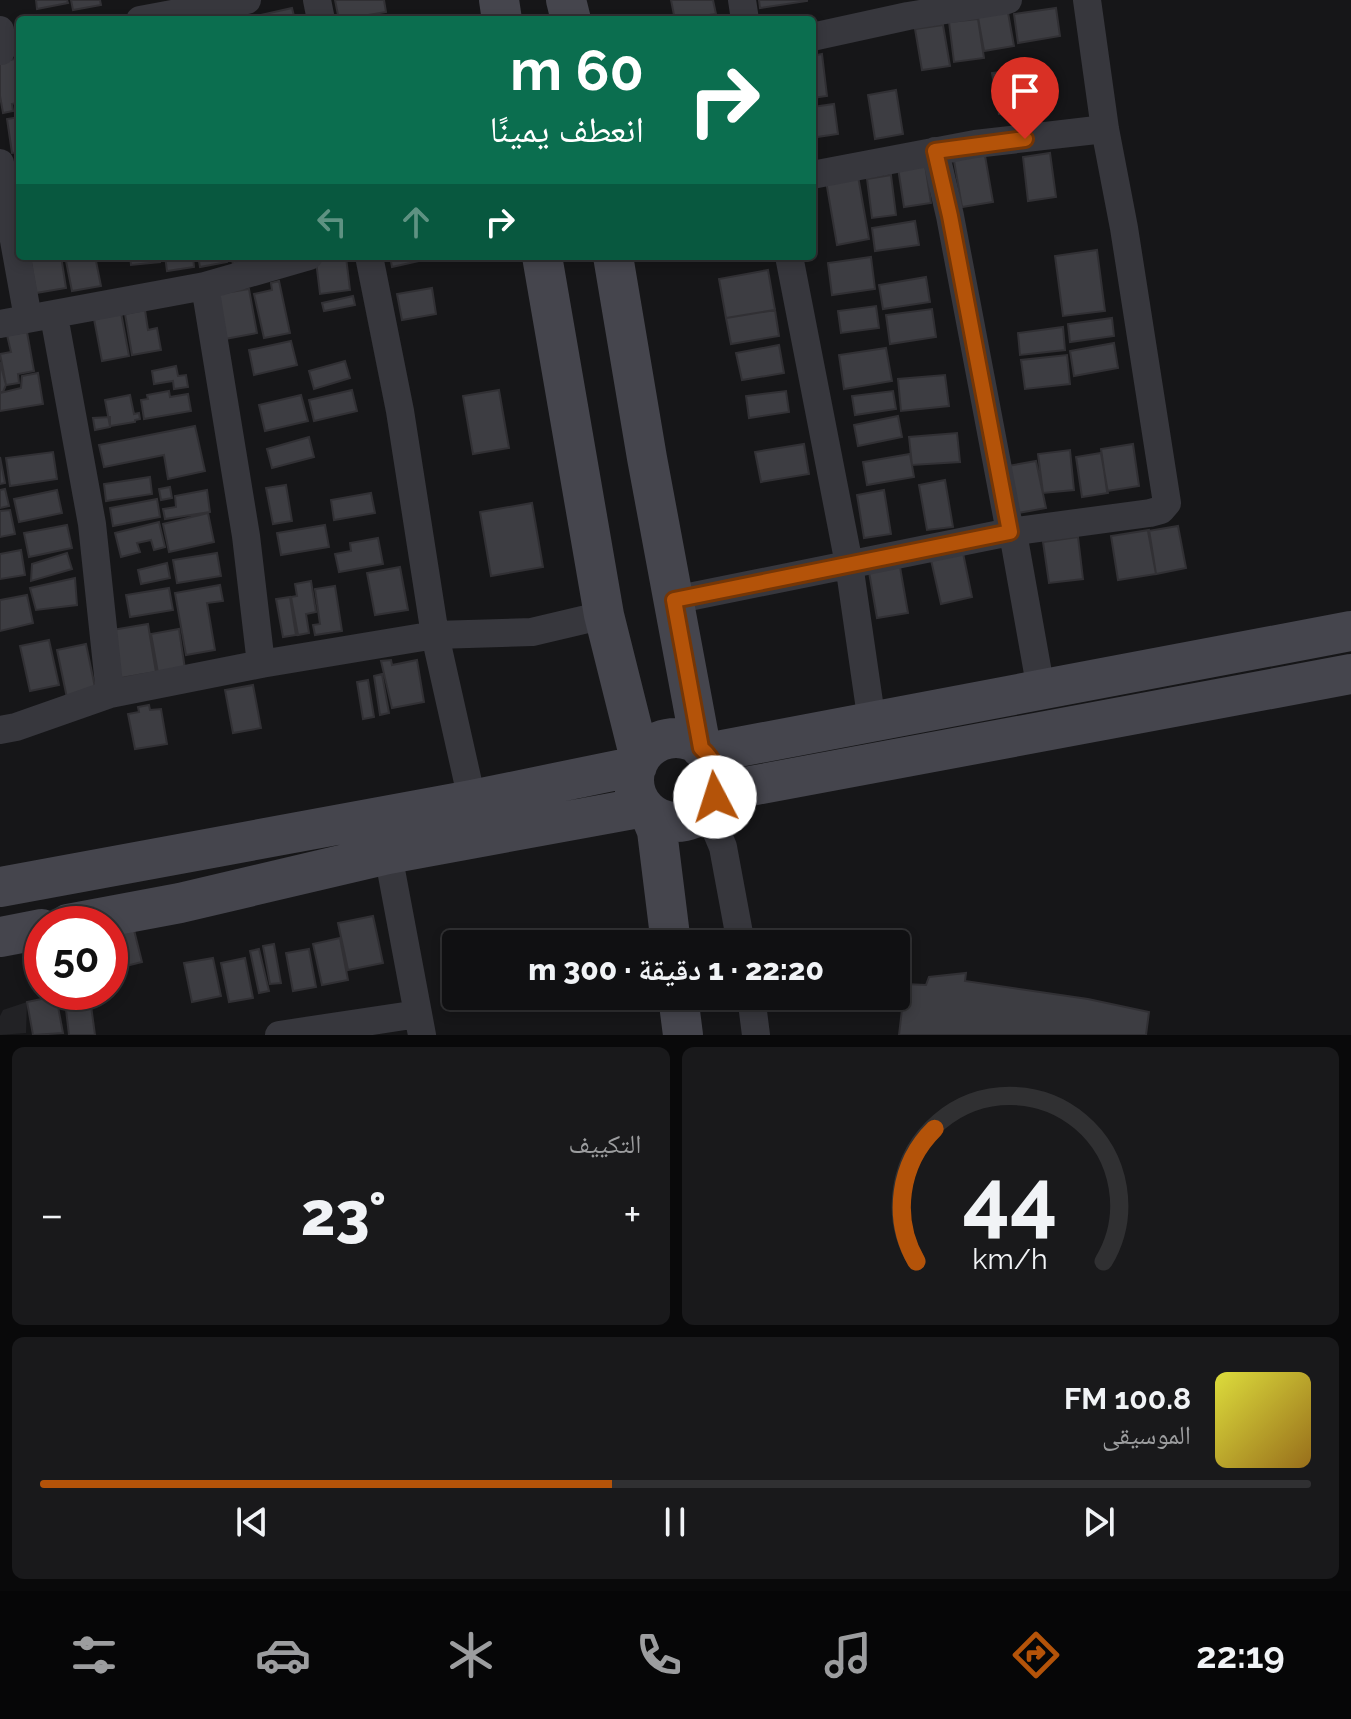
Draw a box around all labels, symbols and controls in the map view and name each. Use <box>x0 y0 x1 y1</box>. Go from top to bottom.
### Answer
text: 60 m <box>510 37 644 103</box>
icon: right <box>672 48 776 152</box>
pin <box>991 57 1059 139</box>
icon: arrive <box>1003 69 1047 113</box>
text: انعطف يمينًا <box>490 108 644 150</box>
icon: left <box>310 200 354 244</box>
icon: ahead <box>394 200 438 244</box>
icon: right <box>478 200 522 244</box>
position arrow <box>673 755 757 839</box>
speed limit sign: 50 <box>24 906 128 1010</box>
text: 22:20 · 1 دقيقة · 300 m <box>528 952 824 987</box>
text: التكييف <box>569 1129 642 1159</box>
text: 44 <box>963 1150 1058 1247</box>
text: 23° <box>301 1179 386 1249</box>
text: − <box>40 1189 64 1240</box>
text: + <box>623 1189 642 1240</box>
text: km/h <box>973 1242 1048 1276</box>
text: 100.8 FM <box>1064 1381 1191 1416</box>
text: الموسيقى <box>1102 1420 1191 1450</box>
icon: previous <box>230 1500 274 1544</box>
icon: pause <box>653 1500 697 1544</box>
icon: next <box>1077 1500 1121 1544</box>
icon: filters <box>66 1627 122 1683</box>
icon: car <box>255 1627 311 1683</box>
icon: climate <box>443 1627 499 1683</box>
icon: phone <box>631 1627 687 1683</box>
icon: music <box>820 1627 876 1683</box>
icon: directions <box>1008 1627 1064 1683</box>
text: 22:19 <box>1196 1634 1285 1676</box>

